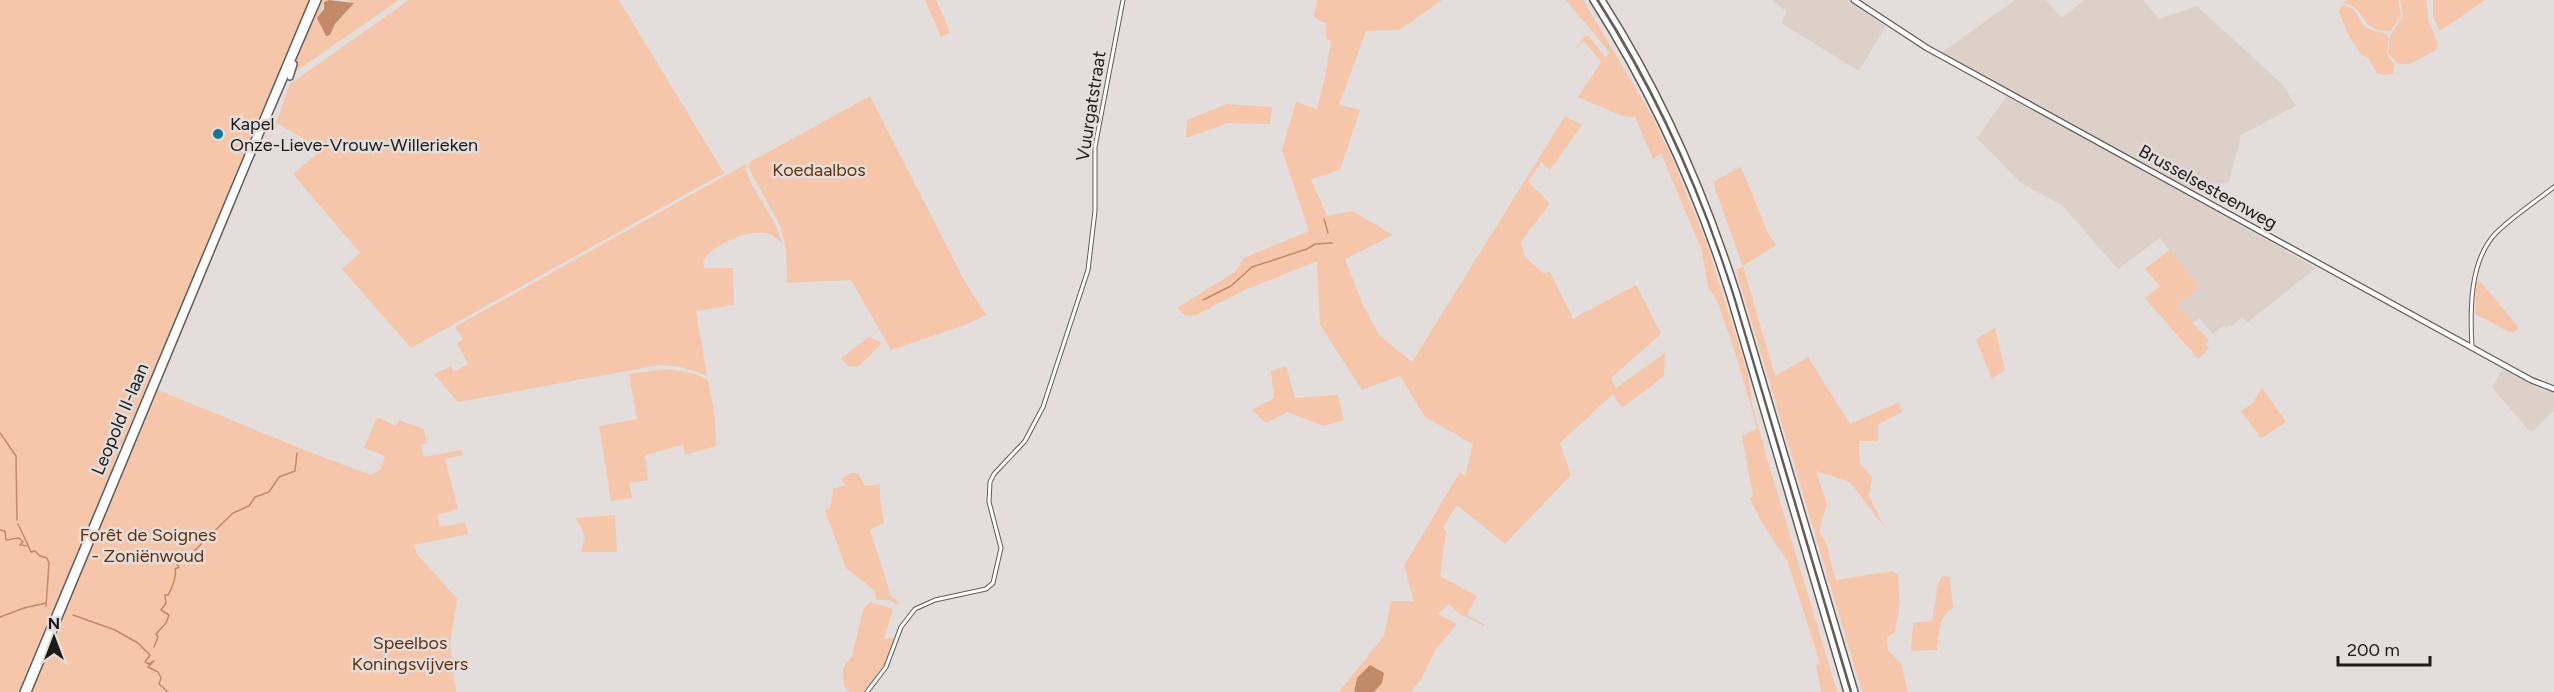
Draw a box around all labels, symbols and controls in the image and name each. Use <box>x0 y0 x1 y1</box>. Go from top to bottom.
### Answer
street label: Vuurgatstraat <box>1071 49 1111 163</box>
place label: Kapel Onze-Lieve-Vrouw-Willerieken <box>230 113 478 156</box>
marker: Kapel Onze-Lieve-Vrouw-Willerieken <box>211 127 225 141</box>
street label: Brusselsesteenweg <box>2135 140 2281 234</box>
park label: Koedaalbos <box>772 159 866 181</box>
street label: Leopold II-laan <box>87 360 153 478</box>
park label: Forêt de Soignes - Zoniënwoud <box>80 524 216 567</box>
north arrow <box>24 608 84 668</box>
text: N <box>48 614 60 633</box>
scale bar <box>2338 629 2430 667</box>
park label: Speelbos Koningsvijvers <box>352 632 468 675</box>
text: 200 m <box>2347 639 2400 661</box>

